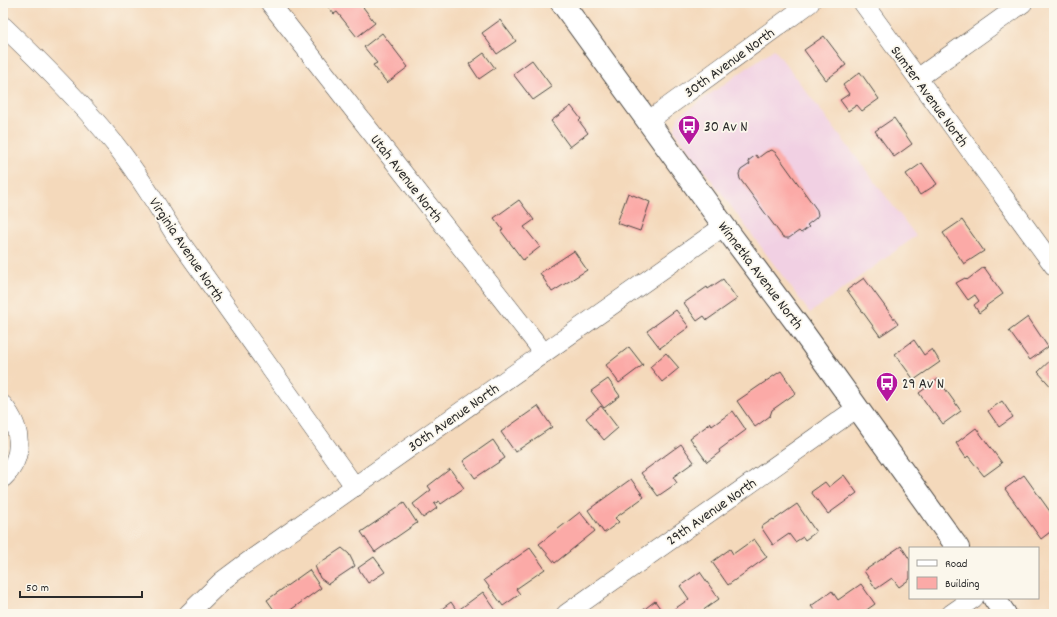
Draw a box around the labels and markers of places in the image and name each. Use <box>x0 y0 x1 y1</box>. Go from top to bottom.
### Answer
bus stop icon: 30 Av N <box>676 113 702 146</box>
place label: 30 Av N <box>704 117 748 139</box>
bus stop icon: 29 Av N <box>874 370 900 403</box>
place label: 29 Av N <box>902 374 944 396</box>

